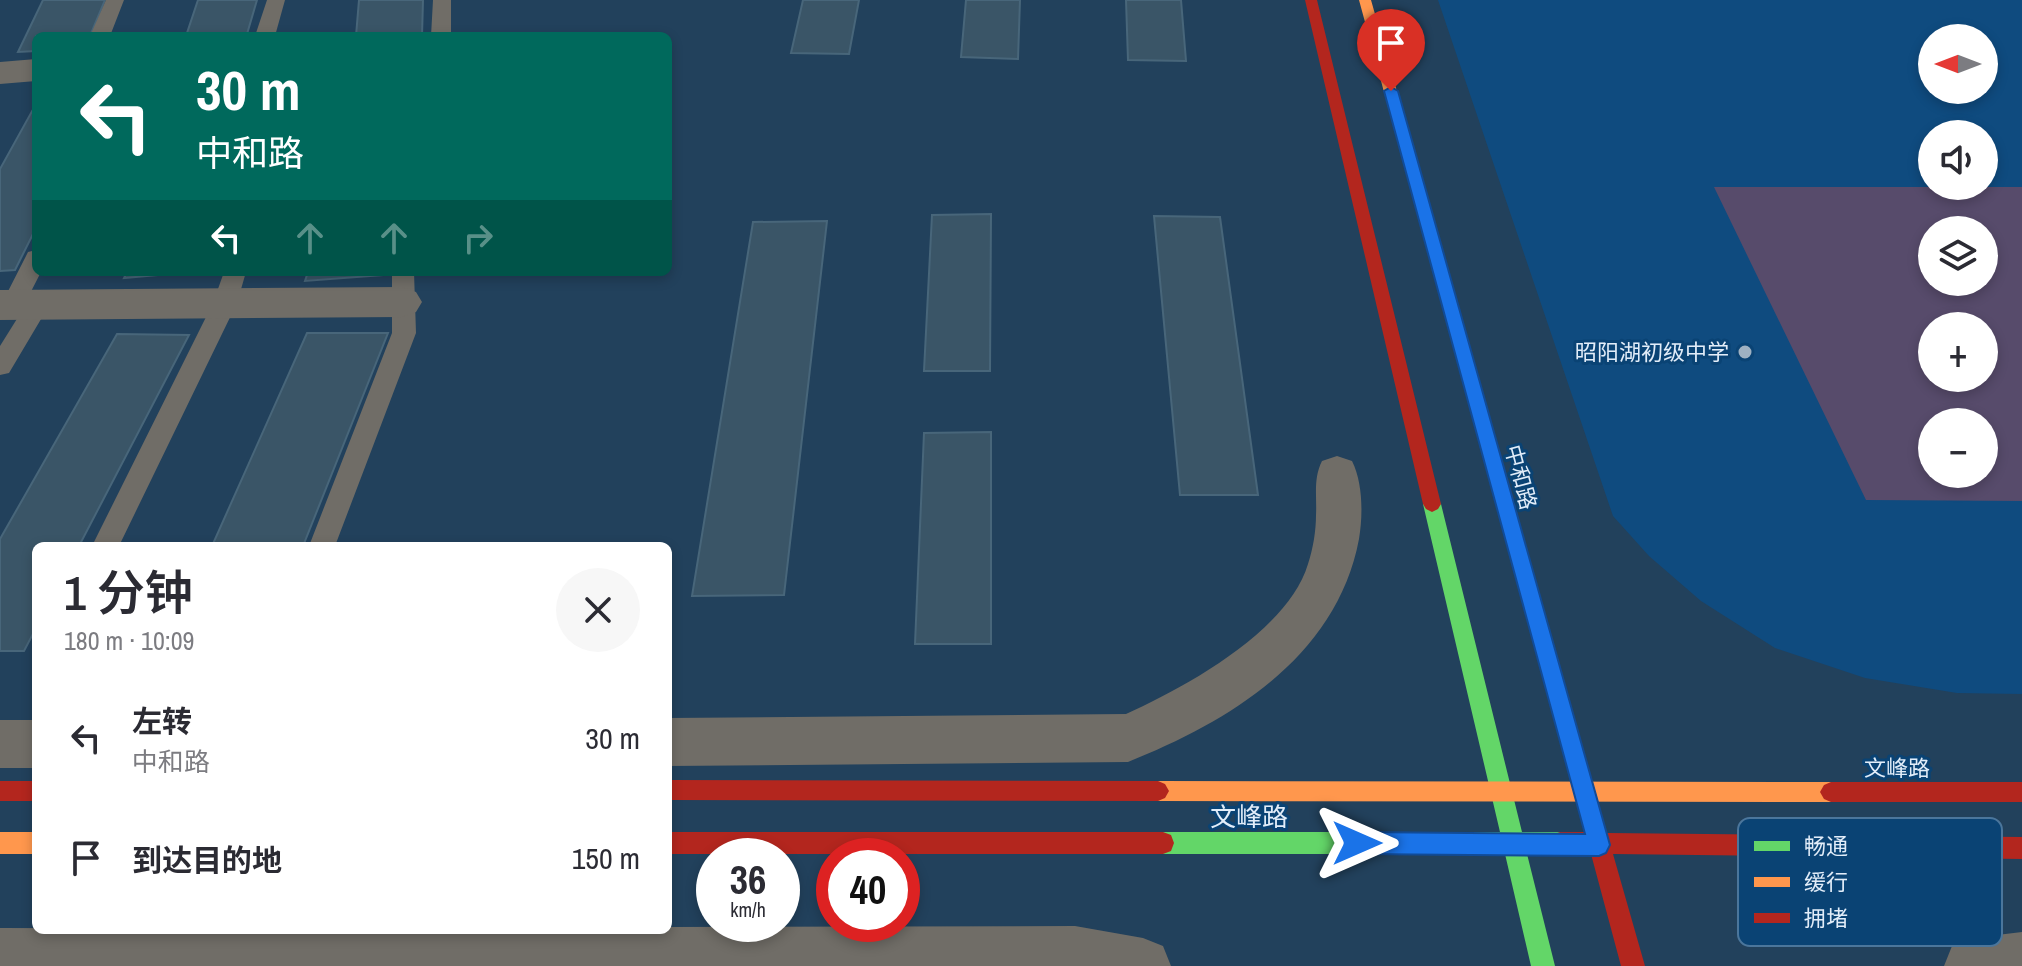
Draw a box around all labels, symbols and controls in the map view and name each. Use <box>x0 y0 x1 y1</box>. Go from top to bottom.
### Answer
pin <box>1357 9 1425 91</box>
icon: arrive <box>1369 21 1413 65</box>
north arrow <box>1918 24 1998 104</box>
map controls <box>1918 24 1998 488</box>
text: 30 m <box>196 52 301 127</box>
icon: left <box>64 64 168 168</box>
button: sound <box>1918 120 1998 200</box>
text: 中和路 <box>196 129 304 177</box>
icon: left <box>204 216 248 260</box>
icon: ahead <box>288 216 332 260</box>
icon: ahead <box>372 216 416 260</box>
icon: right <box>456 216 500 260</box>
button: layers <box>1918 216 1998 296</box>
button: + <box>1918 312 1998 392</box>
place label: 昭阳湖初级中学 <box>1575 337 1729 367</box>
marker: 昭阳湖初级中学 <box>1736 343 1754 361</box>
button: − <box>1918 408 1998 488</box>
street label: 中和路 <box>1498 441 1544 513</box>
text: 1 分钟 <box>64 560 193 625</box>
button: close <box>556 568 640 652</box>
text: 180 m · 10:09 <box>64 623 194 658</box>
text: 左转 <box>132 701 192 741</box>
icon: left <box>64 716 108 760</box>
text: 30 m <box>585 718 640 758</box>
text: 中和路 <box>132 744 210 779</box>
street label: 文峰路 <box>1864 753 1930 783</box>
street label: 文峰路 <box>1210 799 1288 834</box>
position arrow <box>1315 801 1399 885</box>
legend <box>1738 818 2002 946</box>
text: 畅通 <box>1804 831 1848 861</box>
icon: arrive <box>64 836 108 880</box>
text: 150 m <box>572 838 640 878</box>
speed limit sign: 40 <box>816 838 920 942</box>
text: 到达目的地 <box>132 840 282 880</box>
text: 36 <box>730 853 766 906</box>
text: 缓行 <box>1804 867 1848 897</box>
text: km/h <box>730 896 766 923</box>
text: 拥堵 <box>1804 903 1848 933</box>

